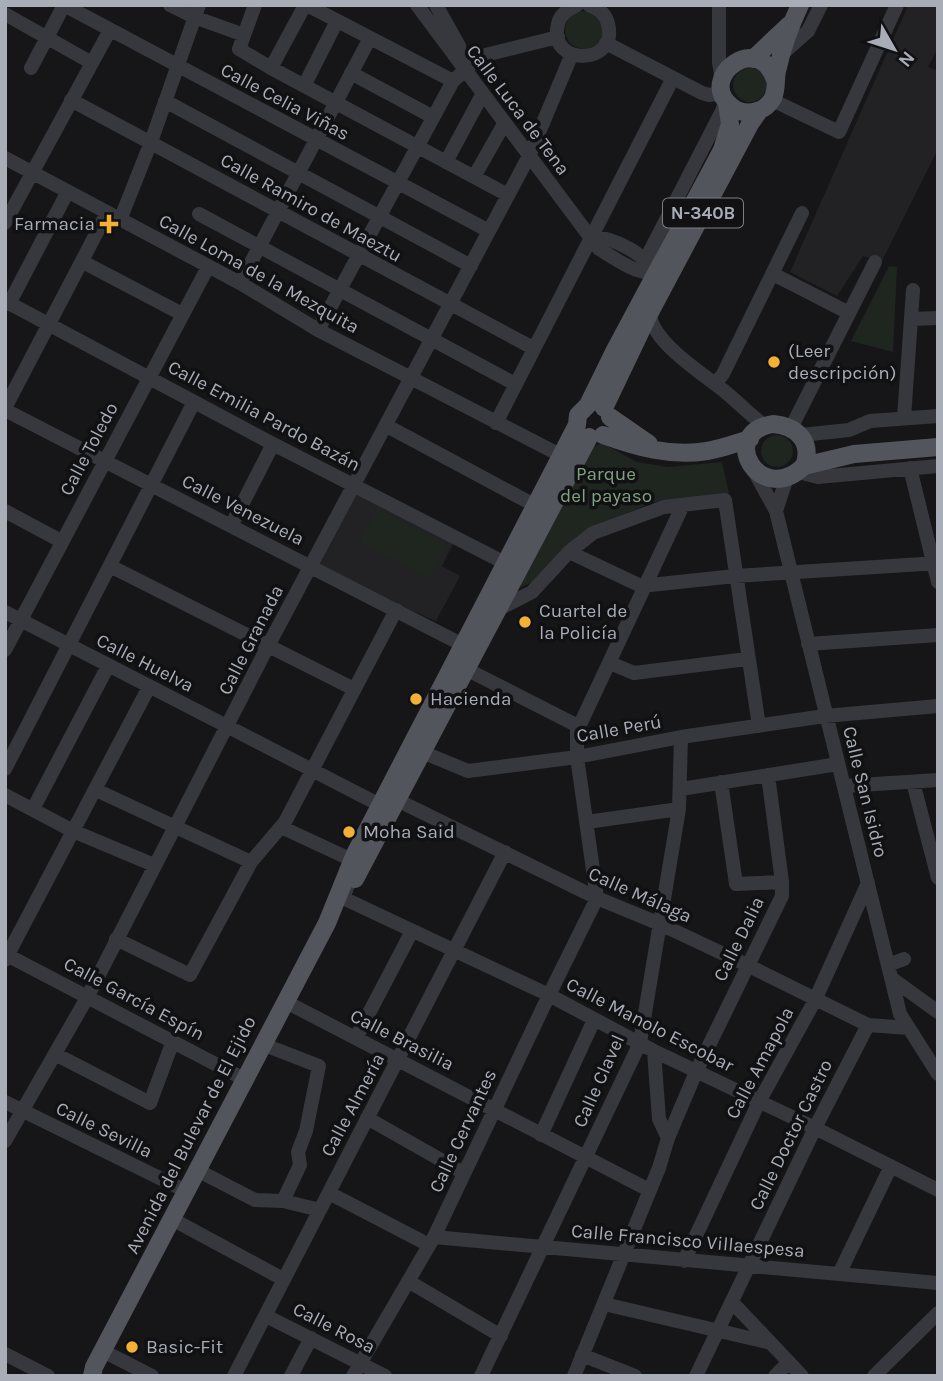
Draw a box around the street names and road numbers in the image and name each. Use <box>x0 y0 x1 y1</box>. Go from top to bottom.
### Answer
street label: Calle Luca de Tena <box>462 40 574 180</box>
street label: Calle Celia Viñas <box>217 59 353 145</box>
street label: Calle Ramiro de Maeztu <box>217 149 405 267</box>
road number: N-340B <box>663 198 743 228</box>
street label: Calle Loma de la Mezquita <box>155 210 363 338</box>
street label: Calle Emilia Pardo Bazán <box>164 356 364 476</box>
street label: Calle Toledo <box>55 399 123 499</box>
street label: Calle Venezuela <box>178 470 308 550</box>
street label: Calle Granada <box>214 581 288 699</box>
street label: Calle Huelva <box>93 629 197 697</box>
street label: Calle Perú <box>575 711 663 747</box>
street label: Calle San Isidro <box>838 724 892 860</box>
street label: Calle Málaga <box>585 862 695 928</box>
street label: Calle Dalia <box>709 893 769 985</box>
street label: Calle García Espín <box>60 953 208 1045</box>
street label: Calle Manolo Escobar <box>563 973 738 1077</box>
street label: Calle Amapola <box>721 1003 799 1123</box>
street label: Calle Brasilia <box>347 1004 457 1076</box>
street label: Avenida del Bulevar de El Ejido <box>121 1012 261 1258</box>
street label: Calle Clavel <box>569 1031 629 1131</box>
street label: Calle Almería <box>317 1050 389 1160</box>
street label: Calle Doctor Castro <box>745 1056 837 1214</box>
street label: Calle Cervantes <box>425 1066 501 1196</box>
street label: Calle Sevilla <box>52 1097 156 1163</box>
street label: Calle Francisco Villaespesa <box>570 1220 806 1262</box>
street label: Calle Rosa <box>289 1298 379 1358</box>

